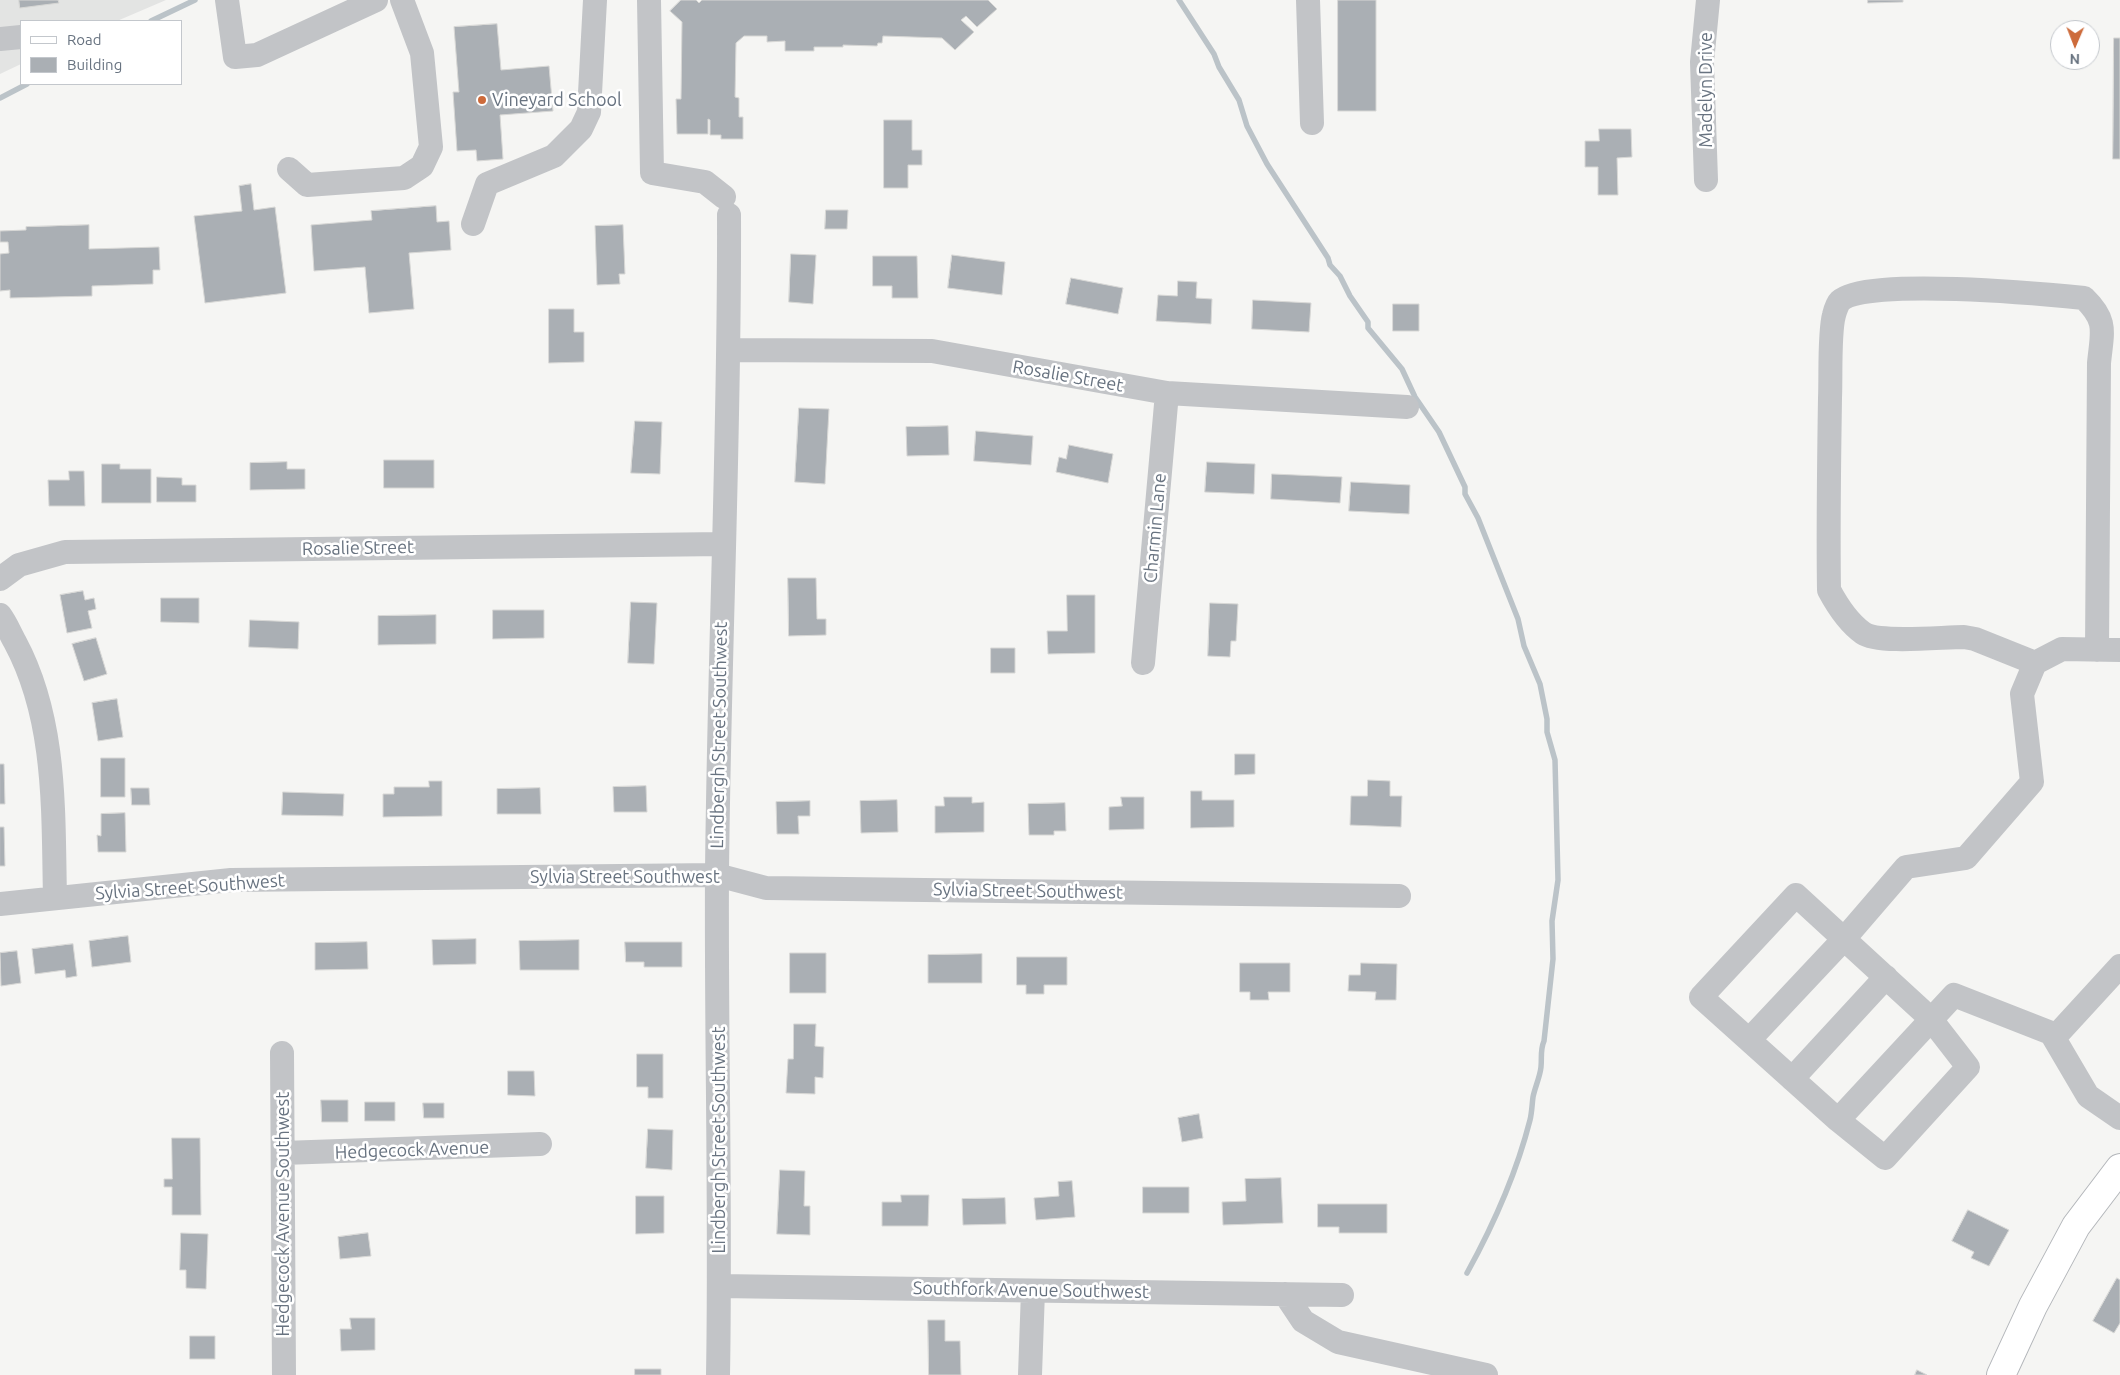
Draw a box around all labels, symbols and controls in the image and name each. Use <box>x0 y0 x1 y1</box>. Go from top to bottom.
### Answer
legend <box>20 20 182 85</box>
north arrow <box>2050 20 2100 70</box>
text: Road <box>67 31 102 48</box>
street label: Madelyn Drive <box>1695 32 1717 148</box>
text: N <box>2069 51 2080 67</box>
text: Building <box>67 56 122 73</box>
place label: Vineyard School <box>492 89 622 111</box>
marker: Vineyard School <box>476 94 488 106</box>
street label: Rosalie Street <box>1011 356 1125 396</box>
street label: Charmin Lane <box>1139 472 1171 584</box>
street label: Rosalie Street <box>302 536 414 560</box>
street label: Lindbergh Street Southwest <box>706 621 732 849</box>
street label: Sylvia Street Southwest <box>530 866 720 888</box>
street label: Sylvia Street Southwest <box>95 870 285 904</box>
street label: Sylvia Street Southwest <box>933 879 1123 903</box>
street label: Lindbergh Street Southwest <box>708 1026 730 1254</box>
street label: Hedgecock Avenue Southwest <box>272 1092 294 1336</box>
street label: Hedgecock Avenue <box>334 1137 490 1163</box>
street label: Southfork Avenue Southwest <box>913 1277 1149 1303</box>

